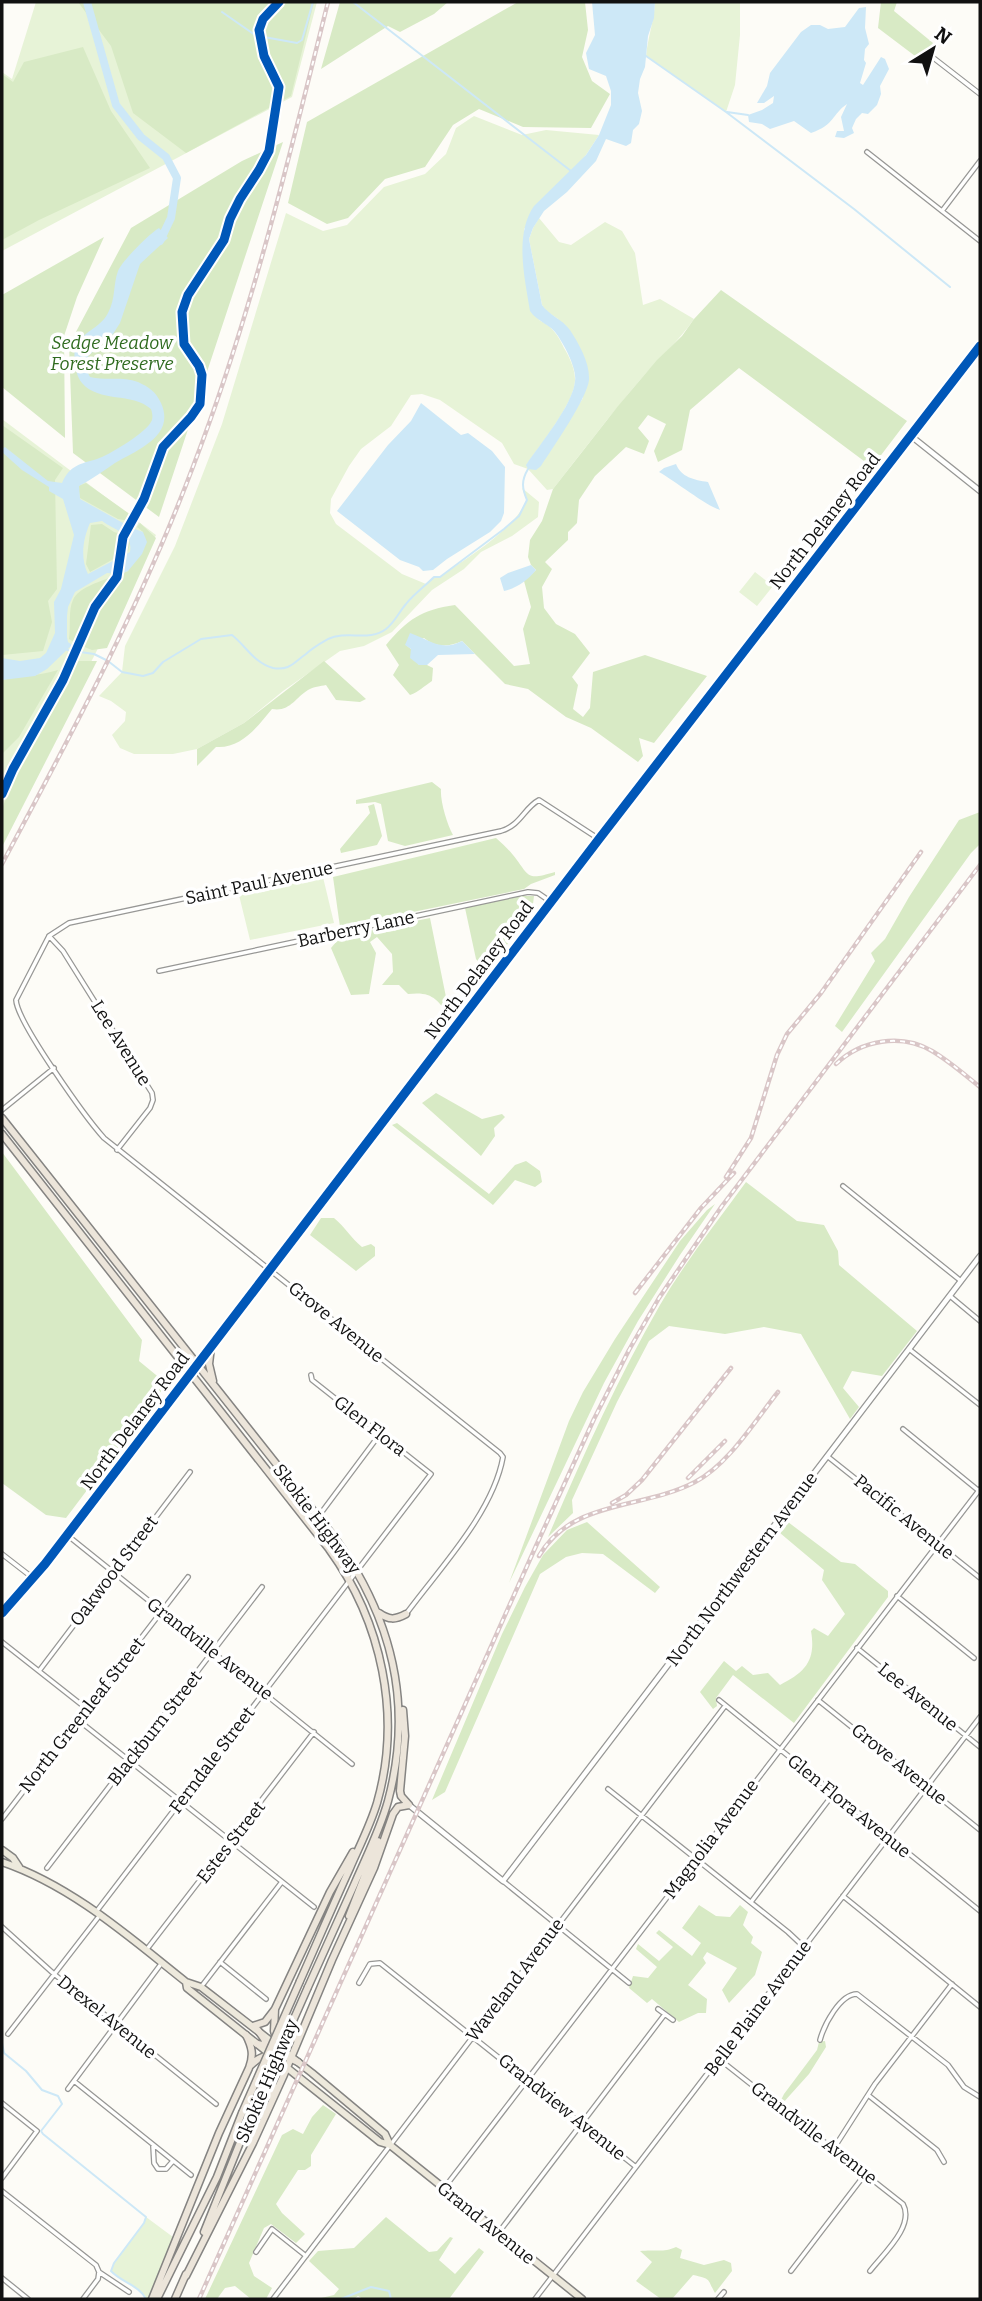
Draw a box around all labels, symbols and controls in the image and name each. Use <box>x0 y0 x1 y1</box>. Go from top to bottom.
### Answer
north arrow <box>898 14 968 84</box>
text: N <box>930 22 956 50</box>
park label: Sedge Meadow Forest Preserve <box>51 332 174 375</box>
street label: North Delaney Road <box>765 448 885 594</box>
street label: Saint Paul Avenue <box>183 857 335 909</box>
street label: North Delaney Road <box>420 896 538 1043</box>
street label: Barberry Lane <box>296 906 416 952</box>
street label: Lee Avenue <box>86 996 156 1090</box>
street label: Grove Avenue <box>284 1277 388 1367</box>
street label: North Delaney Road <box>76 1347 194 1494</box>
street label: Glen Flora <box>329 1391 411 1461</box>
street label: Skokie Highway <box>268 1459 366 1579</box>
street label: North Northwestern Avenue <box>662 1468 822 1670</box>
street label: Pacific Avenue <box>850 1470 958 1564</box>
street label: Oakwood Street <box>65 1511 163 1631</box>
street label: Grandville Avenue <box>143 1593 277 1705</box>
street label: North Greenleaf Street <box>15 1633 150 1797</box>
street label: Lee Avenue <box>874 1658 962 1736</box>
street label: Blackburn Street <box>103 1666 207 1790</box>
street label: Ferndale Street <box>165 1702 260 1818</box>
street label: Grove Avenue <box>847 1719 951 1809</box>
street label: Glen Flora Avenue <box>783 1749 915 1863</box>
street label: Magnolia Avenue <box>659 1775 763 1903</box>
street label: Estes Street <box>192 1796 270 1888</box>
street label: Waveland Avenue <box>461 1914 569 2046</box>
street label: Belle Plaine Avenue <box>700 1936 816 2080</box>
street label: Drexel Avenue <box>53 1970 161 2064</box>
street label: Skokie Highway <box>231 2015 303 2146</box>
street label: Grandview Avenue <box>494 2049 630 2165</box>
street label: Grandville Avenue <box>747 2077 881 2189</box>
street label: Grand Avenue <box>433 2177 539 2269</box>

